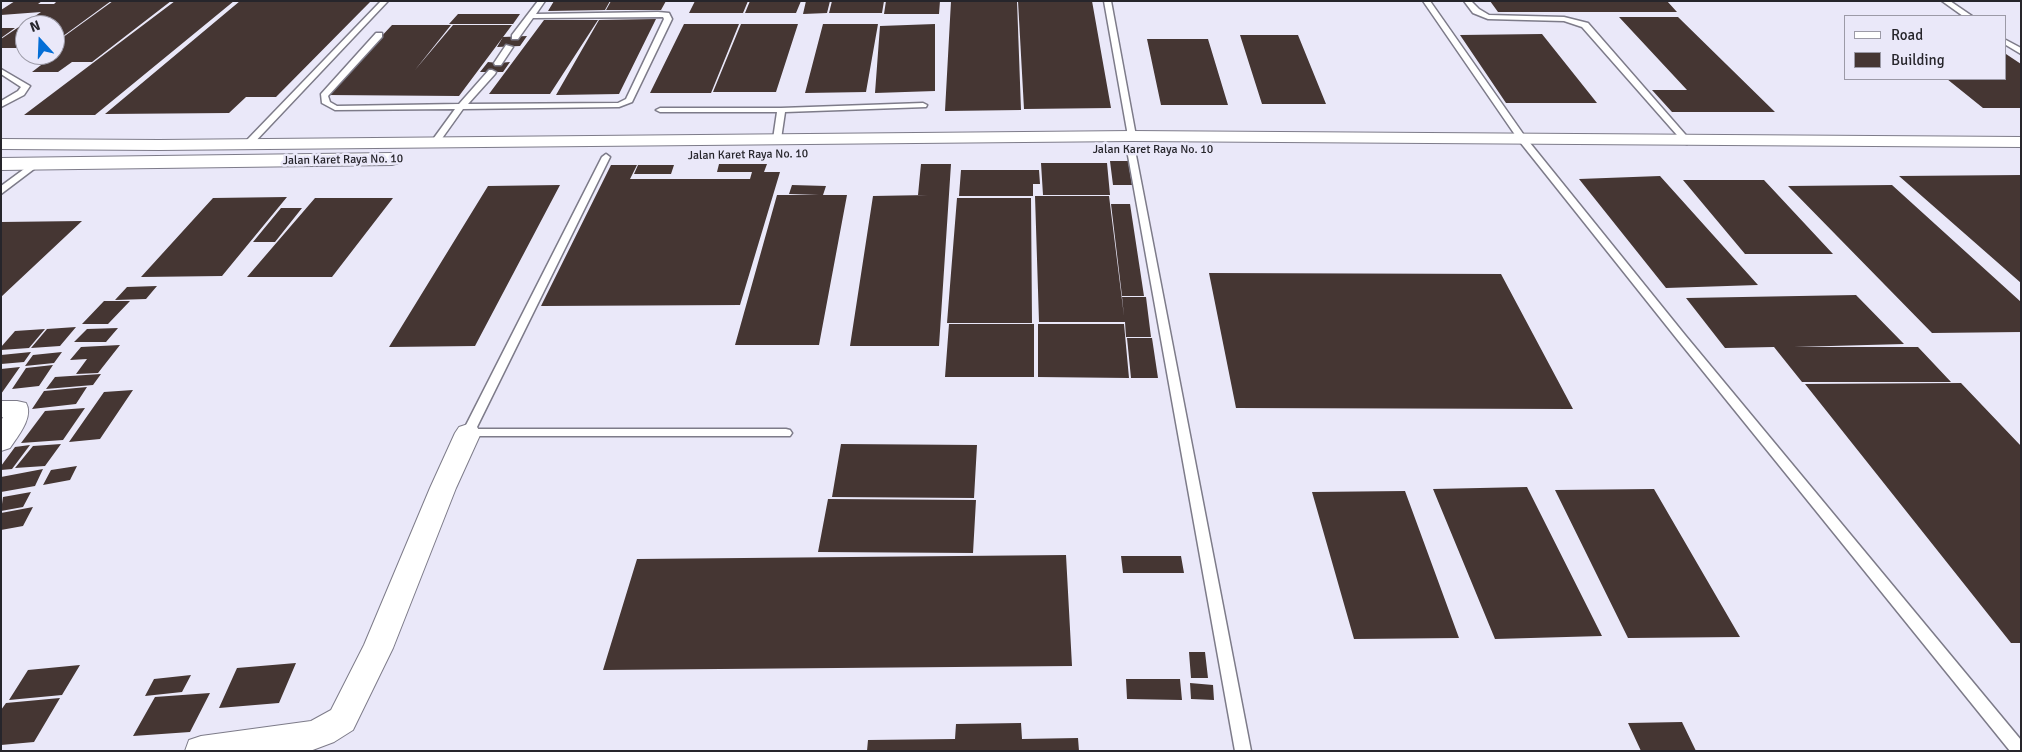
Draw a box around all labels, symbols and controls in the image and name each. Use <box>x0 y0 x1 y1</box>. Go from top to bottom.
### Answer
north arrow <box>15 15 65 65</box>
legend <box>1844 15 2007 80</box>
text: N <box>28 17 43 36</box>
text: Road <box>1891 26 1923 44</box>
text: Building <box>1891 51 1945 69</box>
street label: Jalan Karet Raya No. 10 <box>1093 143 1213 157</box>
street label: Jalan Karet Raya No. 10 <box>688 147 808 163</box>
street label: Jalan Karet Raya No. 10 <box>283 152 403 168</box>

